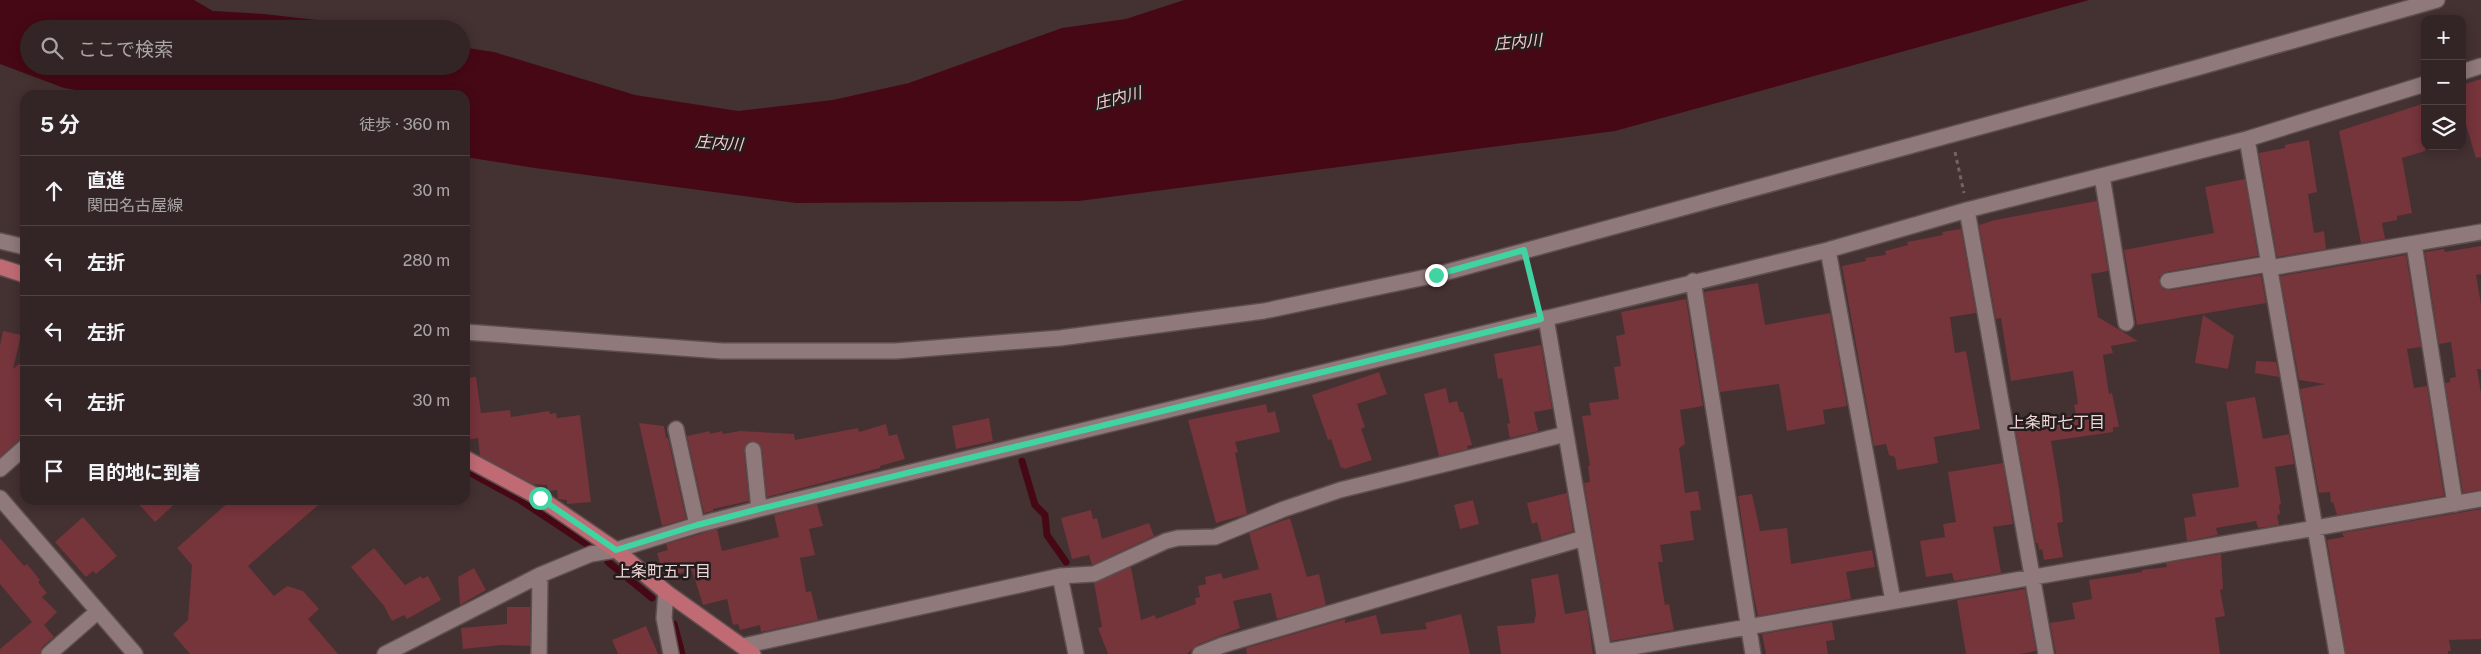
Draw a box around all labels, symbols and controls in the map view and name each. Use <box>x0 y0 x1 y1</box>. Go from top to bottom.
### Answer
map controls <box>2421 15 2466 150</box>
button: + <box>2421 15 2466 60</box>
search box <box>20 20 470 75</box>
water label: 庄内川 <box>1493 30 1545 54</box>
icon: search <box>38 34 66 62</box>
text: ここで検索 <box>78 38 173 60</box>
button: − <box>2421 60 2466 105</box>
water label: 庄内川 <box>1092 82 1146 113</box>
button: layers <box>2421 105 2466 150</box>
text: 5 分 <box>40 112 80 137</box>
text: 徒歩 · 360 m <box>359 115 450 134</box>
water label: 庄内川 <box>694 132 746 154</box>
text: 直進 <box>87 169 125 191</box>
icon: ahead <box>40 177 68 205</box>
text: 30 m <box>413 181 450 200</box>
text: 関田名古屋線 <box>87 196 183 215</box>
icon: left <box>40 247 68 275</box>
text: 左折 <box>87 251 125 273</box>
text: 280 m <box>403 251 450 270</box>
route end <box>1425 264 1448 287</box>
icon: left <box>40 317 68 345</box>
text: 左折 <box>87 321 125 343</box>
text: 20 m <box>413 321 450 340</box>
icon: left <box>40 387 68 415</box>
text: 左折 <box>87 391 125 413</box>
text: 30 m <box>413 391 450 410</box>
district label: 上条町七丁目 <box>2009 413 2105 432</box>
icon: arrive <box>40 457 68 485</box>
text: 目的地に到着 <box>87 461 201 483</box>
route start <box>529 487 552 510</box>
district label: 上条町五丁目 <box>615 562 711 581</box>

